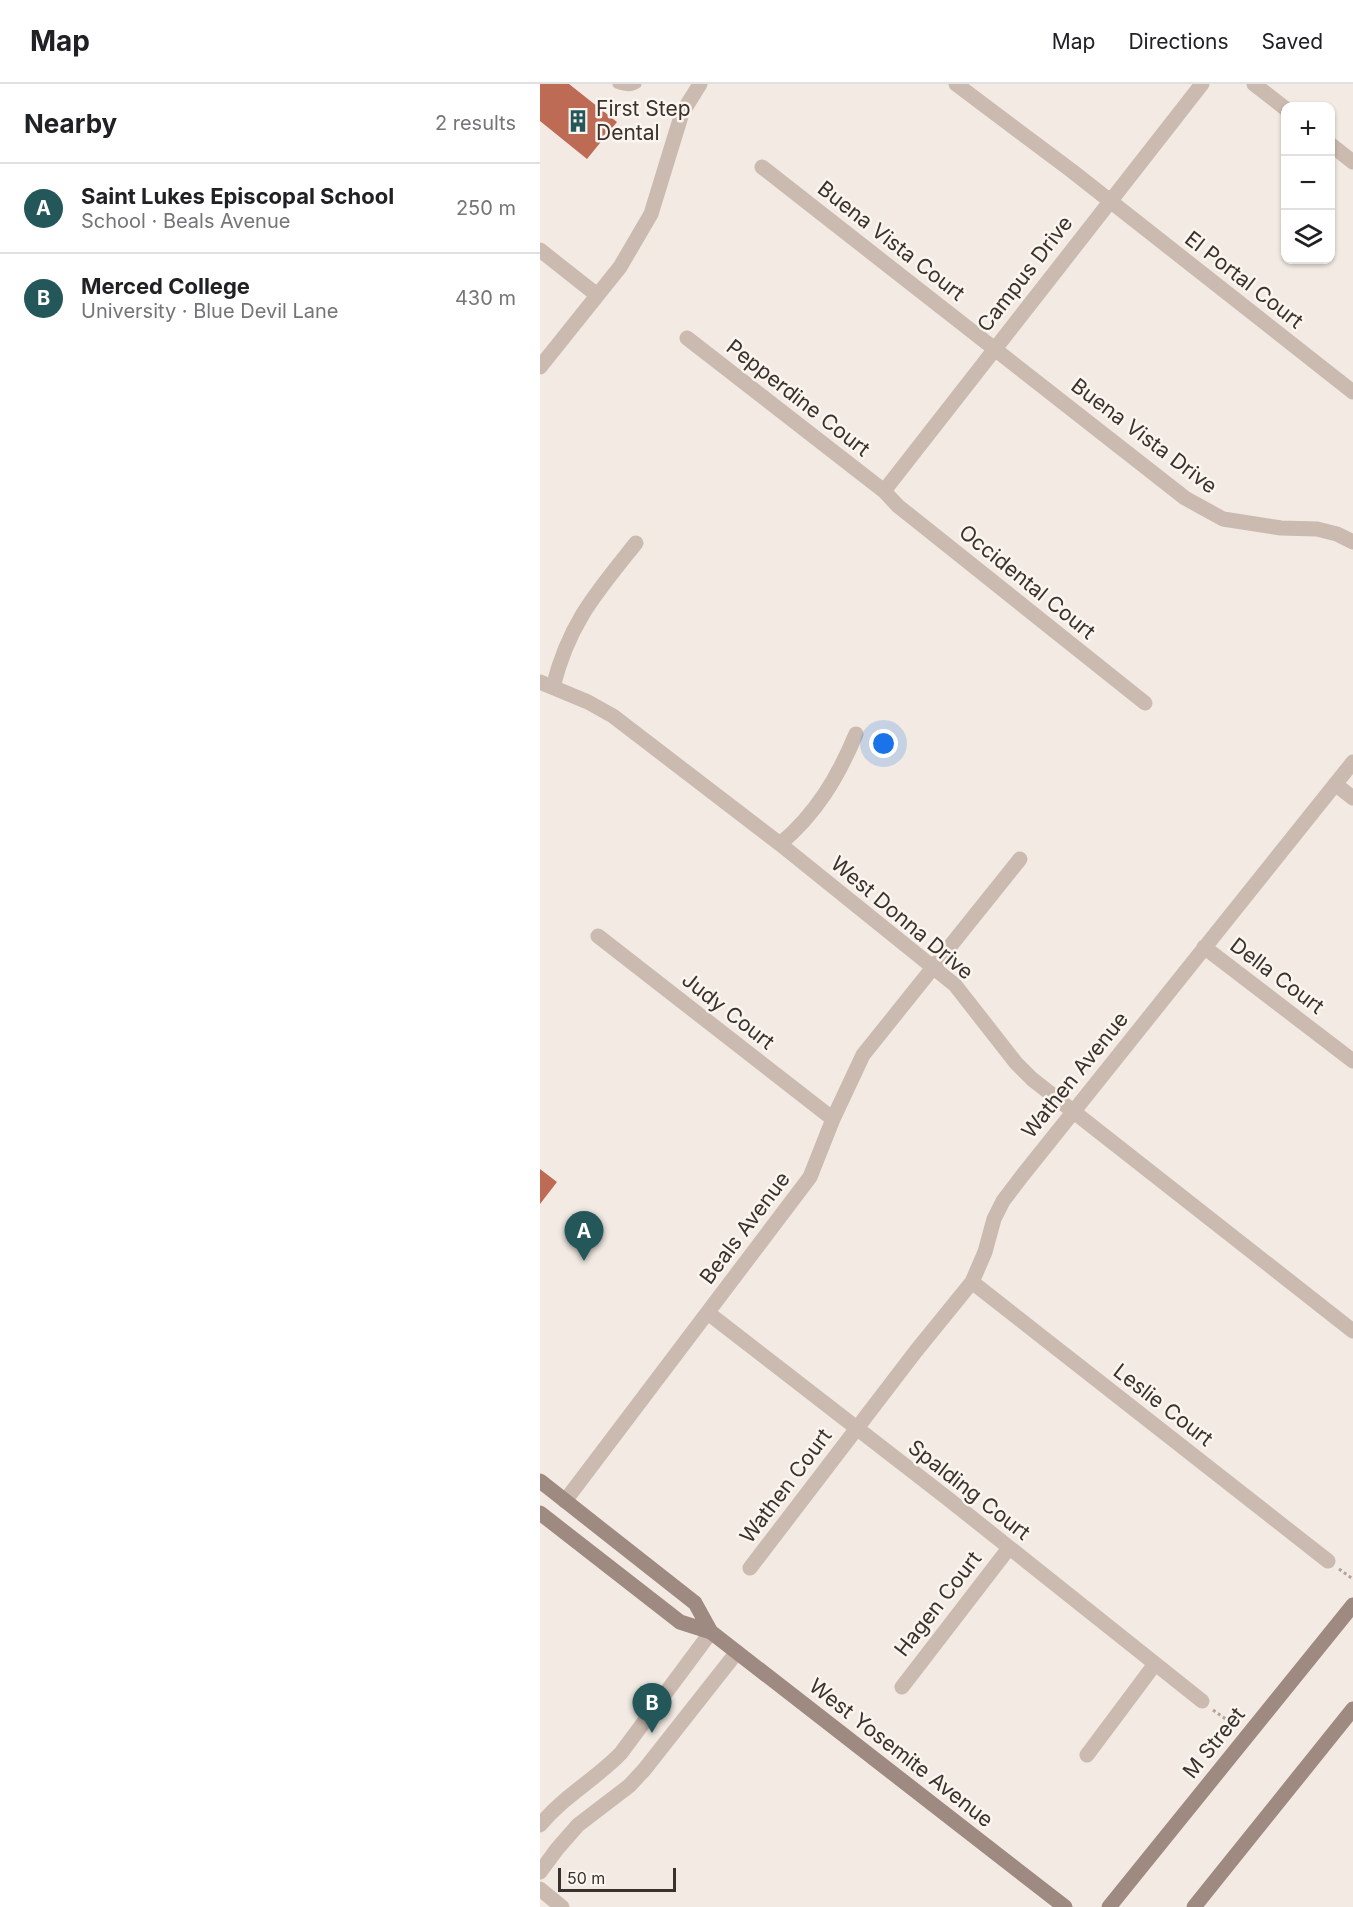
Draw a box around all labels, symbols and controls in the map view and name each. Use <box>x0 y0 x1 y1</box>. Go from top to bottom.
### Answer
text: Map <box>30 24 90 58</box>
text: Map <box>1052 29 1095 54</box>
text: Directions <box>1128 29 1229 54</box>
text: Saved <box>1262 29 1323 54</box>
place label: First Step Dental <box>596 96 691 145</box>
map controls <box>1281 102 1335 264</box>
button: + <box>1281 102 1335 156</box>
text: Nearby <box>24 108 117 139</box>
building icon: First Step Dental <box>565 108 591 134</box>
text: 2 results <box>435 111 516 135</box>
button: − <box>1281 156 1335 210</box>
street label: Buena Vista Court <box>813 176 970 306</box>
text: Saint Lukes Episcopal School <box>81 183 394 209</box>
text: A <box>36 196 51 220</box>
text: 250 m <box>456 196 516 220</box>
text: School · Beals Avenue <box>81 209 290 233</box>
button: layers <box>1281 210 1335 264</box>
street label: Campus Drive <box>972 211 1078 337</box>
street label: El Portal Court <box>1180 226 1308 334</box>
text: Merced College <box>81 273 250 299</box>
text: B <box>37 286 50 310</box>
text: 430 m <box>455 286 516 310</box>
text: University · Blue Devil Lane <box>81 299 338 323</box>
street label: Pepperdine Court <box>722 334 875 461</box>
street label: Buena Vista Drive <box>1067 373 1222 499</box>
street label: Occidental Court <box>954 519 1101 644</box>
your location <box>869 729 898 758</box>
street label: West Donna Drive <box>826 851 979 984</box>
street label: Della Court <box>1226 932 1329 1019</box>
street label: Judy Court <box>677 967 780 1055</box>
street label: Wathen Avenue <box>1016 1007 1133 1143</box>
street label: Beals Avenue <box>694 1167 795 1289</box>
pin: A <box>564 1212 603 1261</box>
street label: Leslie Court <box>1109 1358 1218 1451</box>
street label: Wathen Court <box>734 1423 837 1548</box>
street label: Spalding Court <box>903 1434 1035 1545</box>
street label: Hagen Court <box>889 1546 986 1661</box>
street label: West Yosemite Avenue <box>804 1673 998 1832</box>
pin: B <box>632 1684 672 1733</box>
street label: M Street <box>1177 1702 1250 1783</box>
scale bar <box>558 1865 676 1892</box>
text: 50 m <box>567 1868 605 1888</box>

